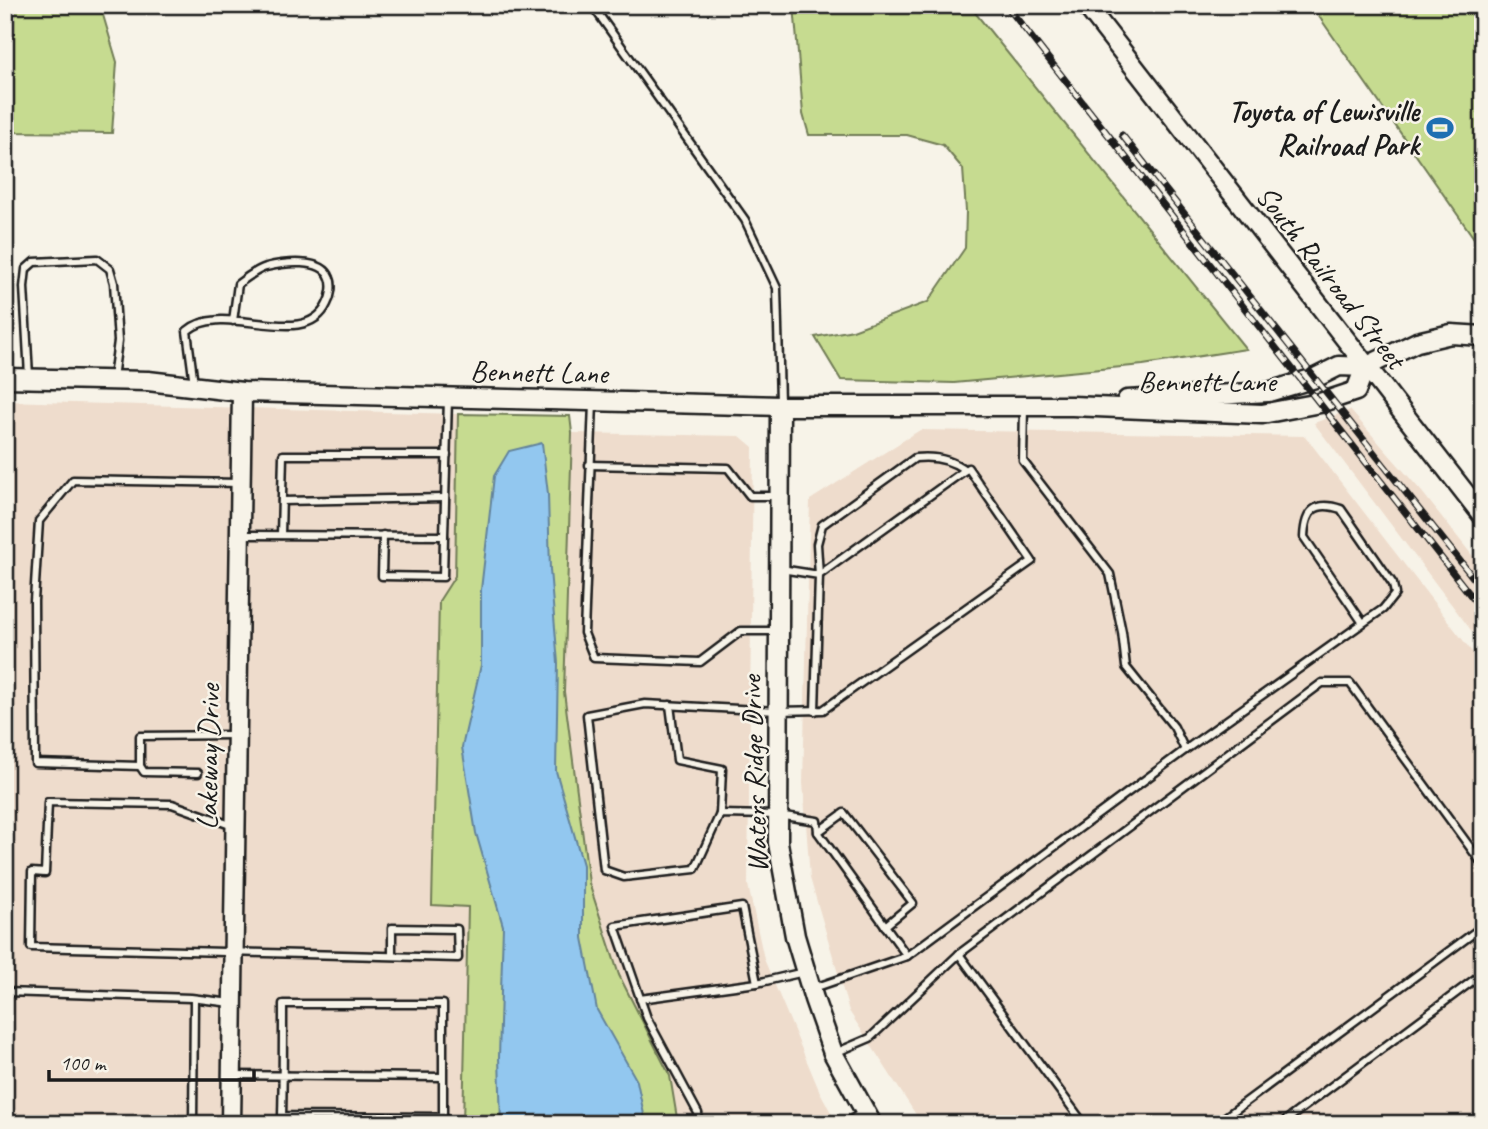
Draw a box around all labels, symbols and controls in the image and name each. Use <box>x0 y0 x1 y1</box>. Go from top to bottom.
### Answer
place label: Toyota of Lewisville Railroad Park <box>1228 92 1422 164</box>
sports icon: Toyota of Lewisville Railroad Park <box>1425 113 1455 143</box>
street label: South Railroad Street <box>1248 178 1416 379</box>
street label: Bennett Lane <box>470 352 610 392</box>
street label: Bennett Lane <box>1138 362 1278 400</box>
street label: Waters Ridge Drive <box>731 673 776 873</box>
street label: Lakeway Drive <box>188 682 228 830</box>
scale bar <box>49 1038 254 1082</box>
text: 100 m <box>60 1050 107 1076</box>

